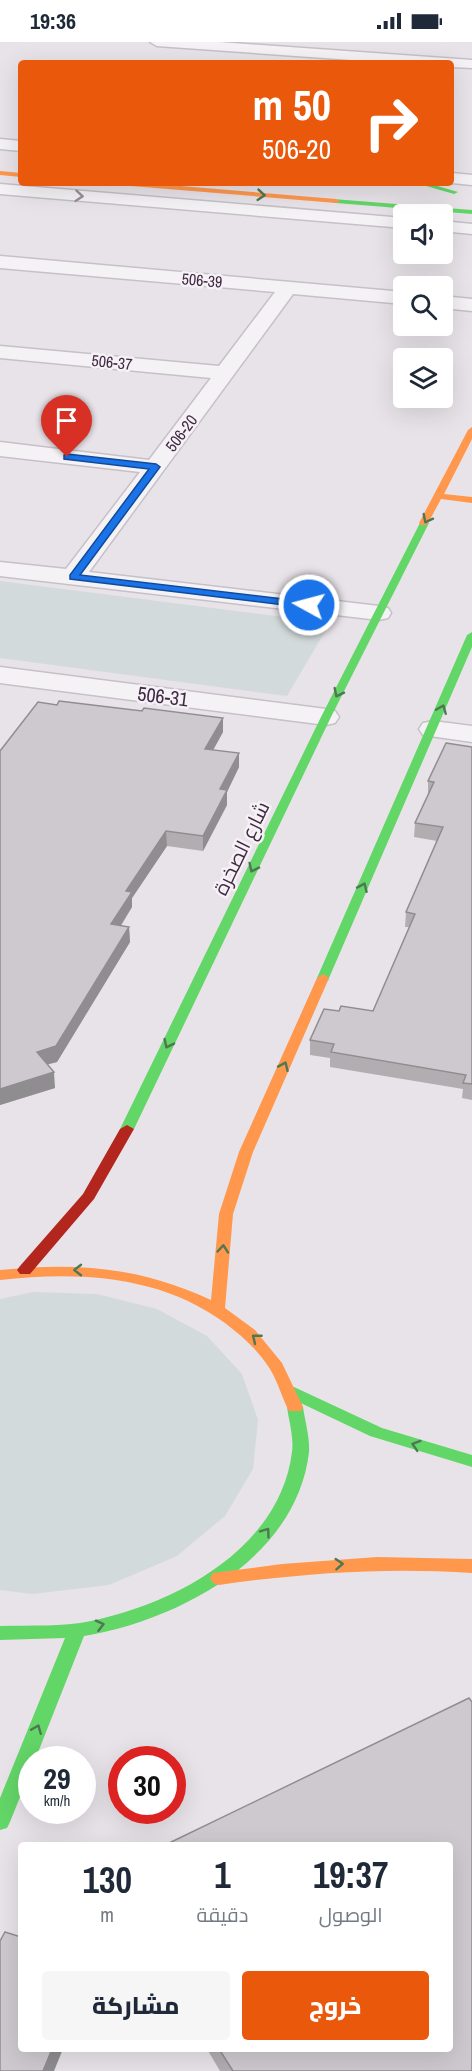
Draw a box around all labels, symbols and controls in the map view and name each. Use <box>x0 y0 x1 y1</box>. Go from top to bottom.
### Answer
text: 19:36 <box>30 6 76 36</box>
text: 50 m <box>252 77 331 133</box>
icon: right <box>352 84 430 162</box>
text: 506-20 <box>262 131 331 167</box>
one-way arrow <box>257 188 266 201</box>
one-way arrow <box>75 189 84 202</box>
map controls <box>393 204 453 408</box>
button: sound <box>393 204 453 264</box>
street label: 506-39 <box>181 267 223 293</box>
button: search <box>393 276 453 336</box>
button: layers <box>393 348 453 408</box>
street label: 506-37 <box>91 349 133 375</box>
pin <box>41 395 92 457</box>
icon: arrive <box>50 404 83 437</box>
street label: 506-20 <box>160 410 202 456</box>
one-way arrow <box>422 513 434 524</box>
position arrow <box>277 573 341 637</box>
street label: 506-31 <box>136 679 190 713</box>
one-way arrow <box>334 687 345 697</box>
one-way arrow <box>435 704 447 715</box>
street label: شارع الصخرة <box>207 797 276 900</box>
one-way arrow <box>248 862 260 873</box>
one-way arrow <box>356 883 368 894</box>
one-way arrow <box>163 1037 175 1048</box>
one-way arrow <box>277 1061 289 1072</box>
one-way arrow <box>216 1245 229 1254</box>
one-way arrow <box>74 1264 83 1276</box>
one-way arrow <box>252 1335 263 1346</box>
one-way arrow <box>411 1439 422 1452</box>
one-way arrow <box>259 1528 270 1539</box>
one-way arrow <box>335 1558 344 1571</box>
one-way arrow <box>95 1620 105 1633</box>
one-way arrow <box>30 1724 42 1735</box>
speed limit sign: 30 <box>108 1746 186 1824</box>
text: 29 <box>43 1758 71 1798</box>
text: km/h <box>44 1790 70 1811</box>
text: 1 <box>214 1851 231 1899</box>
text: 19:37 <box>313 1851 388 1899</box>
text: 130 <box>83 1856 132 1904</box>
text: m <box>100 1901 114 1928</box>
text: دقيقة <box>196 1901 248 1928</box>
text: الوصول <box>319 1901 383 1928</box>
button: مشاركة <box>42 1971 230 2040</box>
button: خروج <box>242 1971 429 2040</box>

